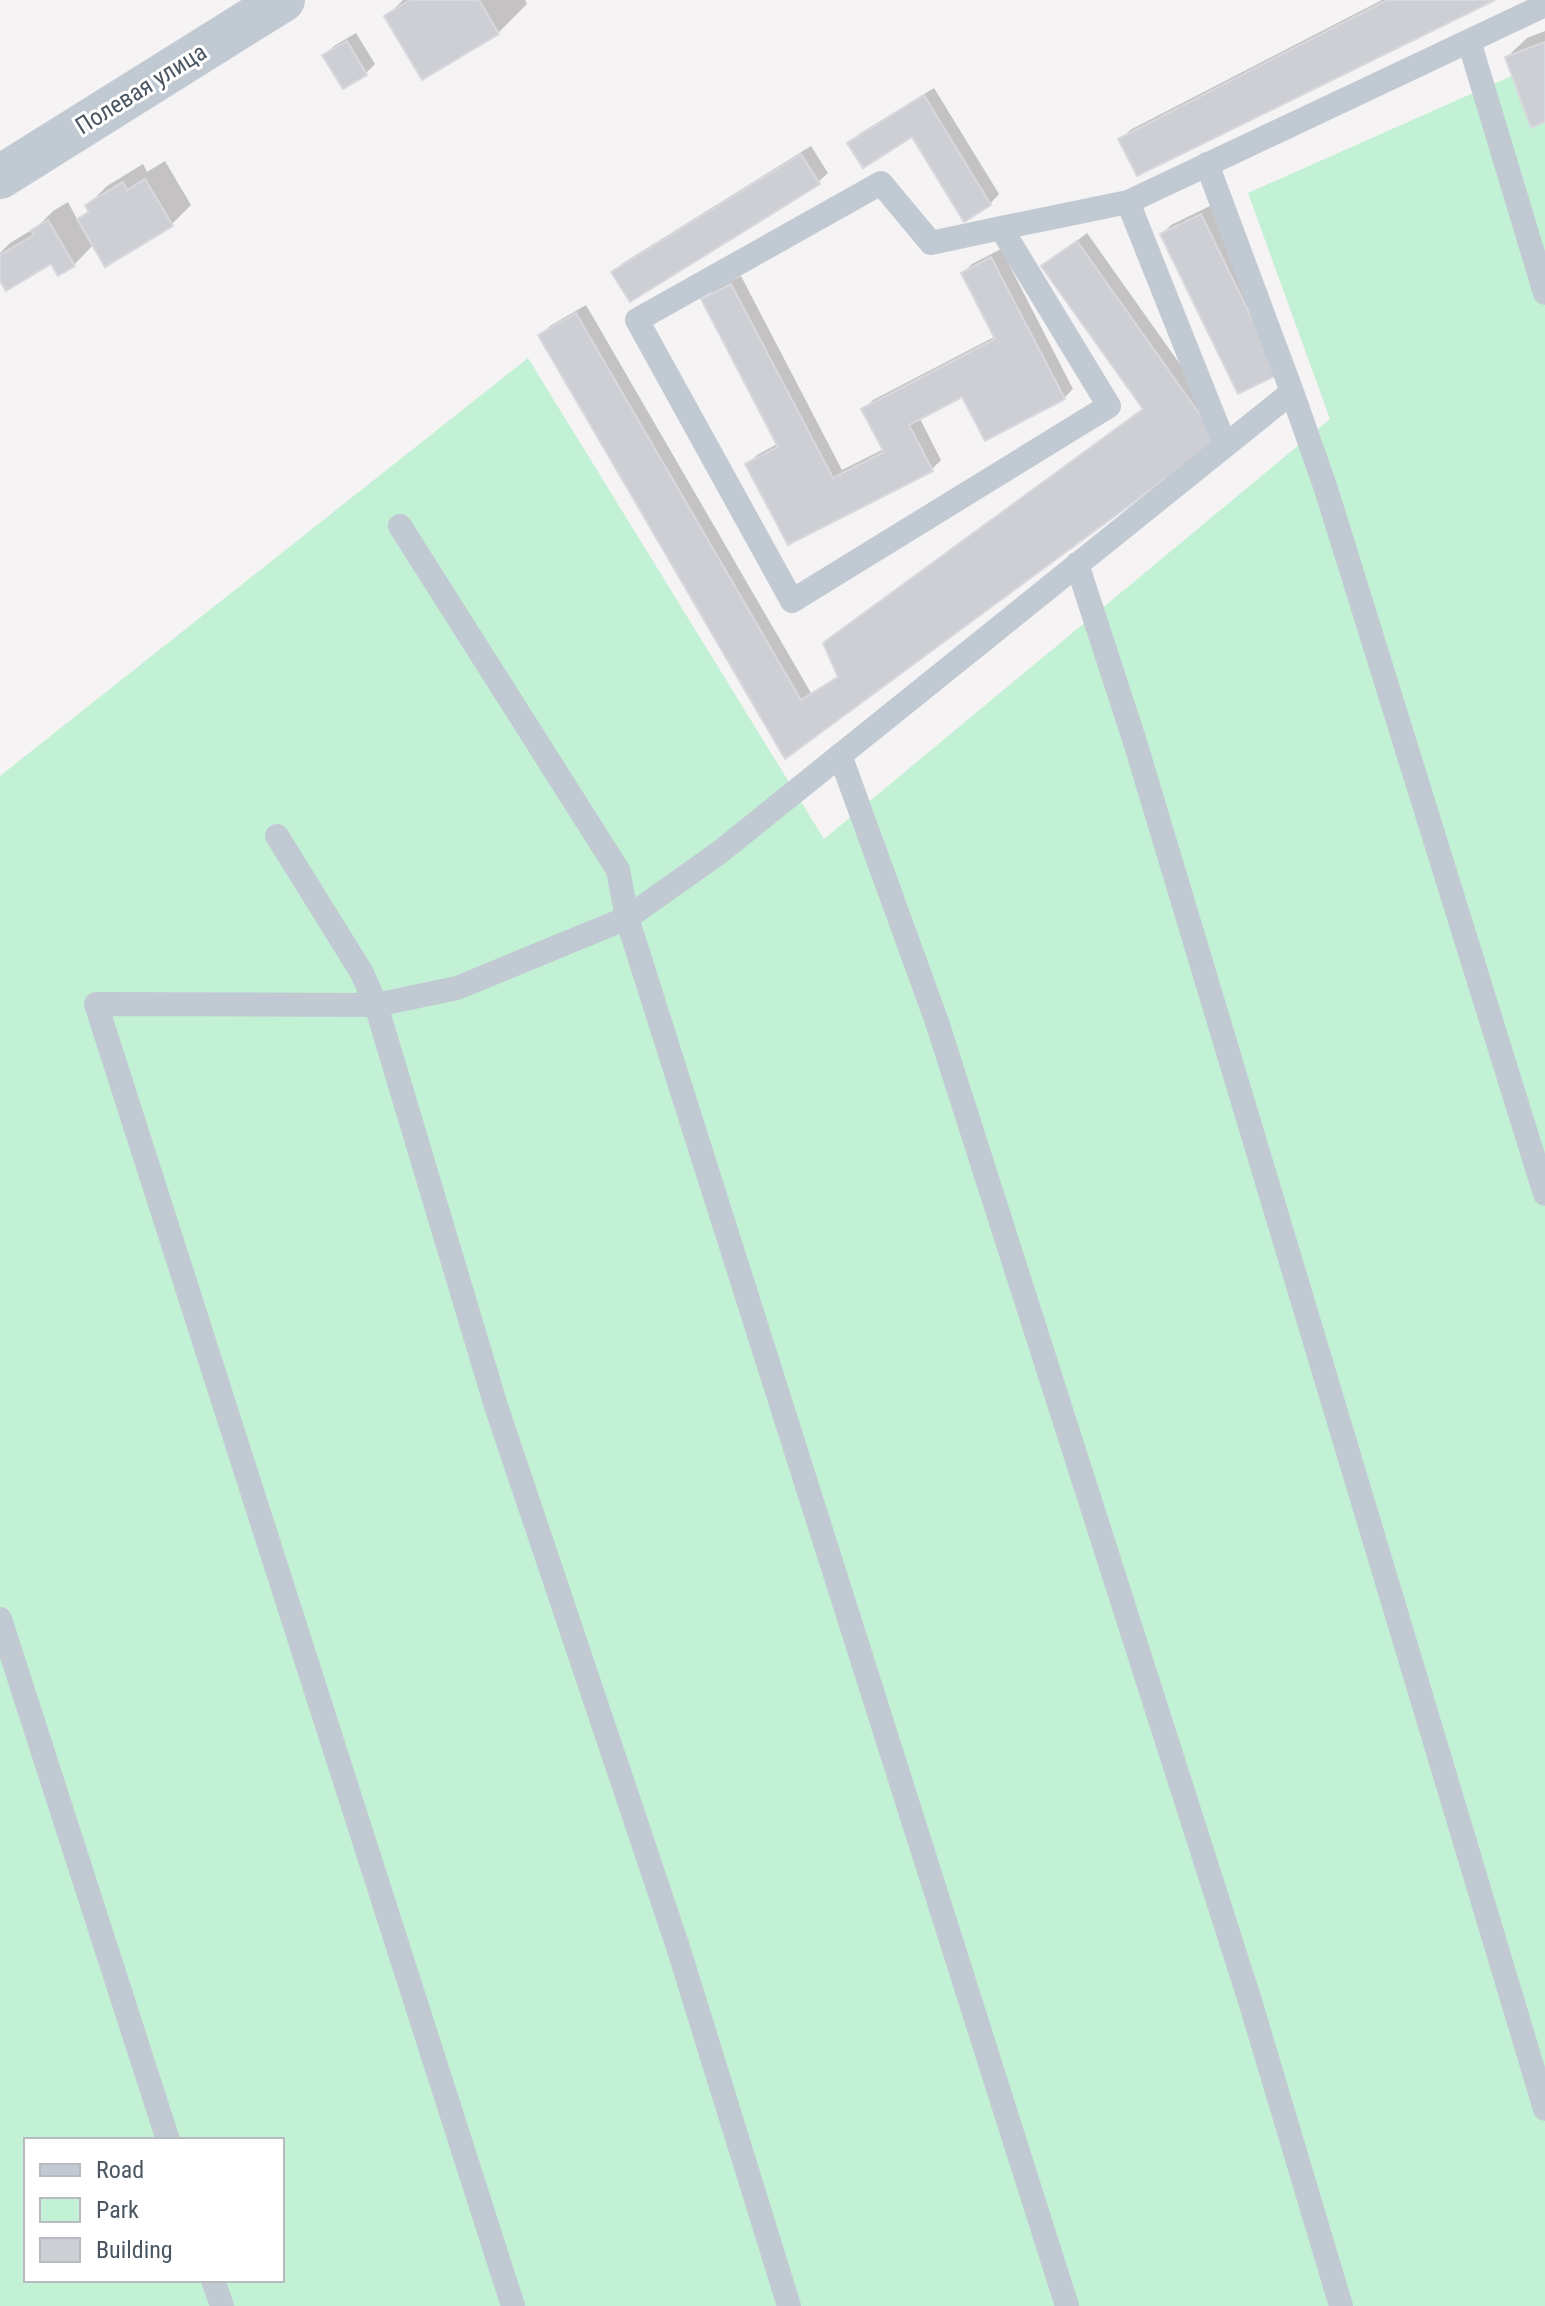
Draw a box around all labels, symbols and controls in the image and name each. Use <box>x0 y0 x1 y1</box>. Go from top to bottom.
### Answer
street label: Полевая улица <box>70 38 212 140</box>
legend <box>24 2138 284 2282</box>
text: Road <box>96 2156 144 2184</box>
text: Park <box>96 2196 139 2224</box>
text: Building <box>96 2236 173 2264</box>

